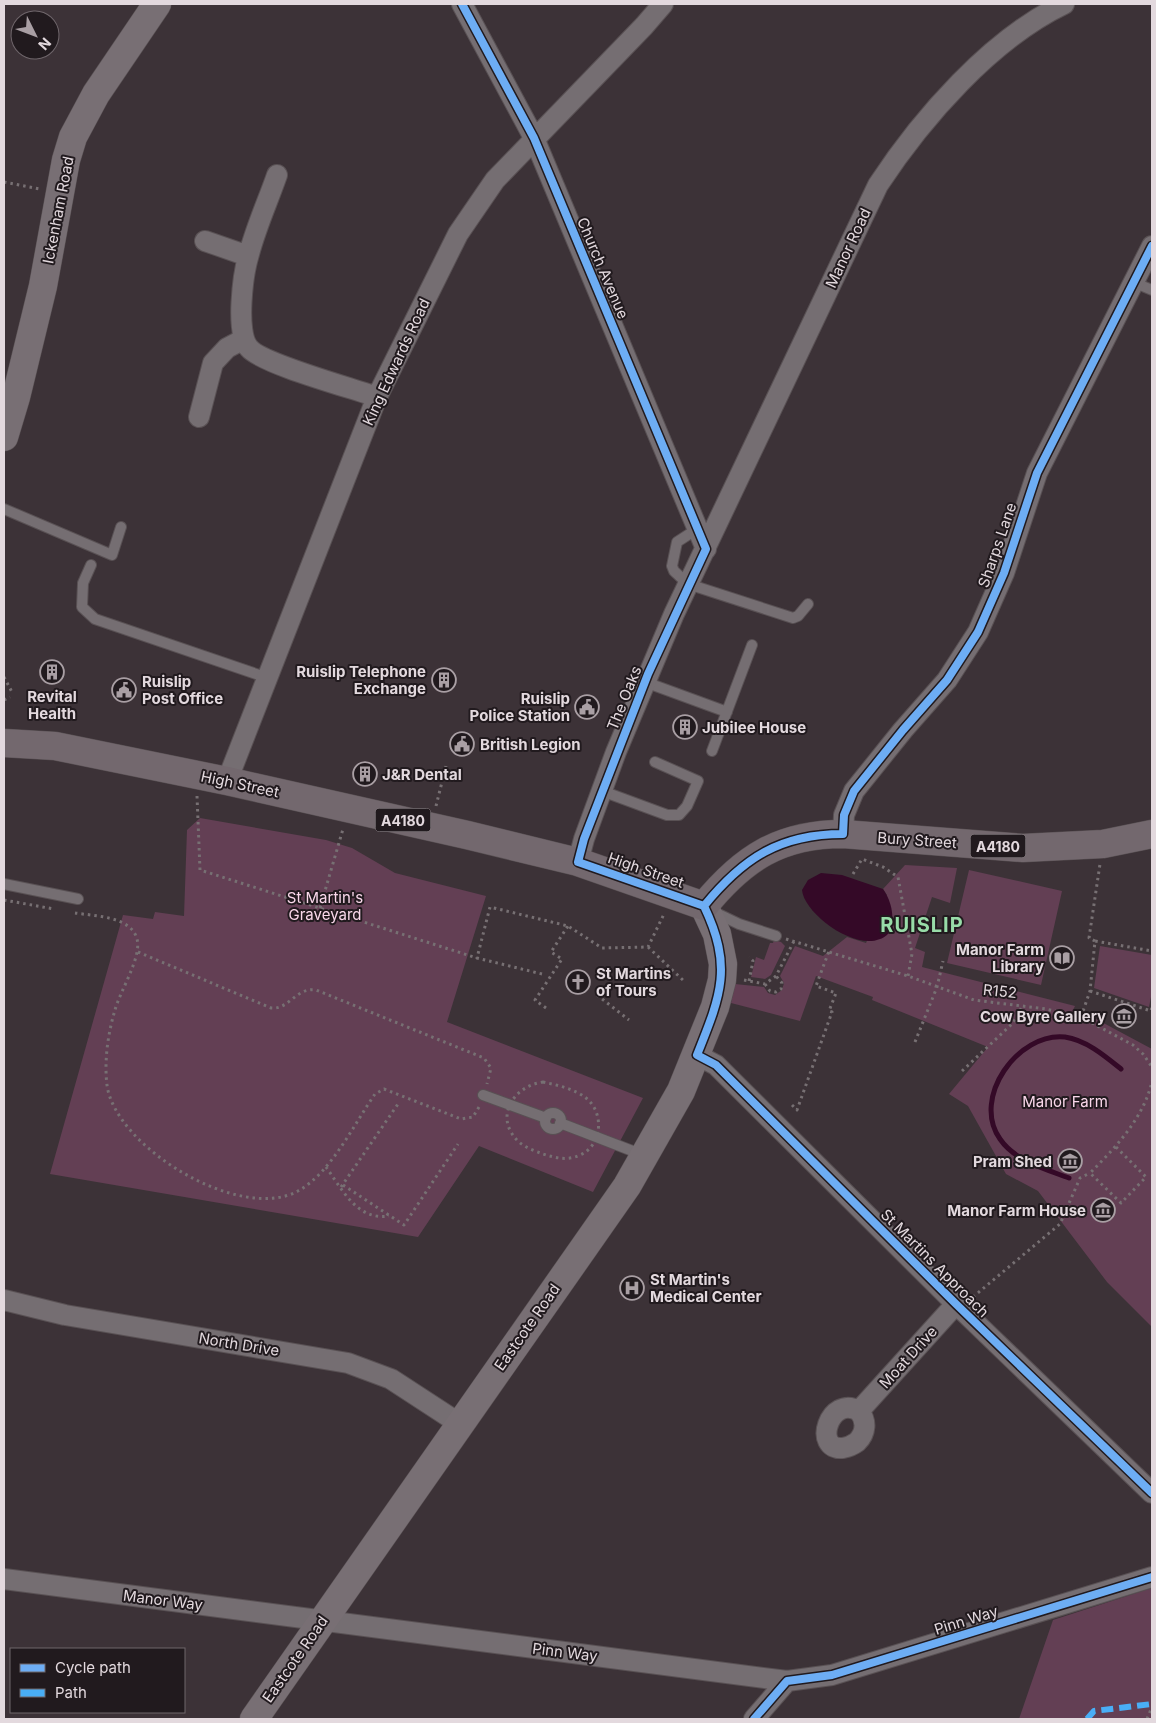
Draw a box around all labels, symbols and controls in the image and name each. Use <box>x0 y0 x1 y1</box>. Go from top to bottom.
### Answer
north arrow <box>10 10 60 60</box>
text: N <box>35 34 55 54</box>
street label: Ickenham Road <box>38 155 78 265</box>
street label: Manor Road <box>821 205 875 291</box>
street label: Church Avenue <box>573 214 633 322</box>
street label: King Edwards Road <box>358 295 434 429</box>
street label: Sharps Lane <box>974 500 1020 590</box>
building icon: Revital Health <box>39 659 65 685</box>
place label: Ruislip Telephone Exchange <box>296 662 426 698</box>
street label: The Oaks <box>603 663 645 733</box>
building icon: Ruislip Telephone Exchange <box>431 667 457 693</box>
place label: Ruislip Post Office <box>142 672 223 708</box>
public building icon: Ruislip Post Office <box>111 677 137 703</box>
place label: Revital Health <box>27 687 77 723</box>
place label: Ruislip Police Station <box>470 689 570 725</box>
public building icon: Ruislip Police Station <box>574 694 600 720</box>
building icon: Jubilee House <box>672 714 698 740</box>
place label: Jubilee House <box>702 718 806 737</box>
public building icon: British Legion <box>449 731 475 757</box>
place label: British Legion <box>480 735 581 754</box>
building icon: J&R Dental <box>352 761 378 787</box>
place label: J&R Dental <box>382 765 462 784</box>
street label: High Street <box>199 766 281 802</box>
road number: A4180 <box>376 808 430 832</box>
street label: Bury Street <box>877 828 957 852</box>
road number: A4180 <box>970 834 1026 858</box>
street label: High Street <box>605 848 687 892</box>
park label: St Martin's Graveyard <box>287 888 363 924</box>
district label: RUISLIP <box>880 913 964 937</box>
place label: Manor Farm Library <box>956 940 1044 976</box>
library icon: Manor Farm Library <box>1049 945 1075 971</box>
place label: St Martins of Tours <box>596 964 671 1000</box>
church icon: St Martins of Tours <box>565 969 591 995</box>
street label: R152 <box>982 980 1018 1002</box>
museum icon: Cow Byre Gallery <box>1111 1003 1137 1029</box>
place label: Cow Byre Gallery <box>980 1007 1106 1026</box>
park label: Manor Farm <box>1022 1092 1108 1111</box>
museum icon: Pram Shed <box>1057 1148 1083 1174</box>
place label: Pram Shed <box>973 1152 1052 1171</box>
museum icon: Manor Farm House <box>1090 1197 1116 1223</box>
place label: Manor Farm House <box>947 1201 1086 1220</box>
street label: St Martins Approach <box>877 1205 993 1321</box>
place label: St Martin's Medical Center <box>650 1270 762 1306</box>
hospital icon: St Martin's Medical Center <box>619 1275 645 1301</box>
street label: Eastcote Road <box>490 1280 564 1374</box>
street label: Moat Drive <box>875 1322 941 1392</box>
street label: North Drive <box>197 1328 281 1360</box>
street label: Manor Way <box>122 1586 205 1614</box>
street label: Pinn Way <box>932 1601 1001 1639</box>
street label: Eastcote Road <box>258 1612 332 1706</box>
street label: Pinn Way <box>531 1639 599 1666</box>
legend <box>10 1648 185 1713</box>
text: Cycle path <box>55 1658 131 1677</box>
text: Path <box>55 1683 87 1702</box>

